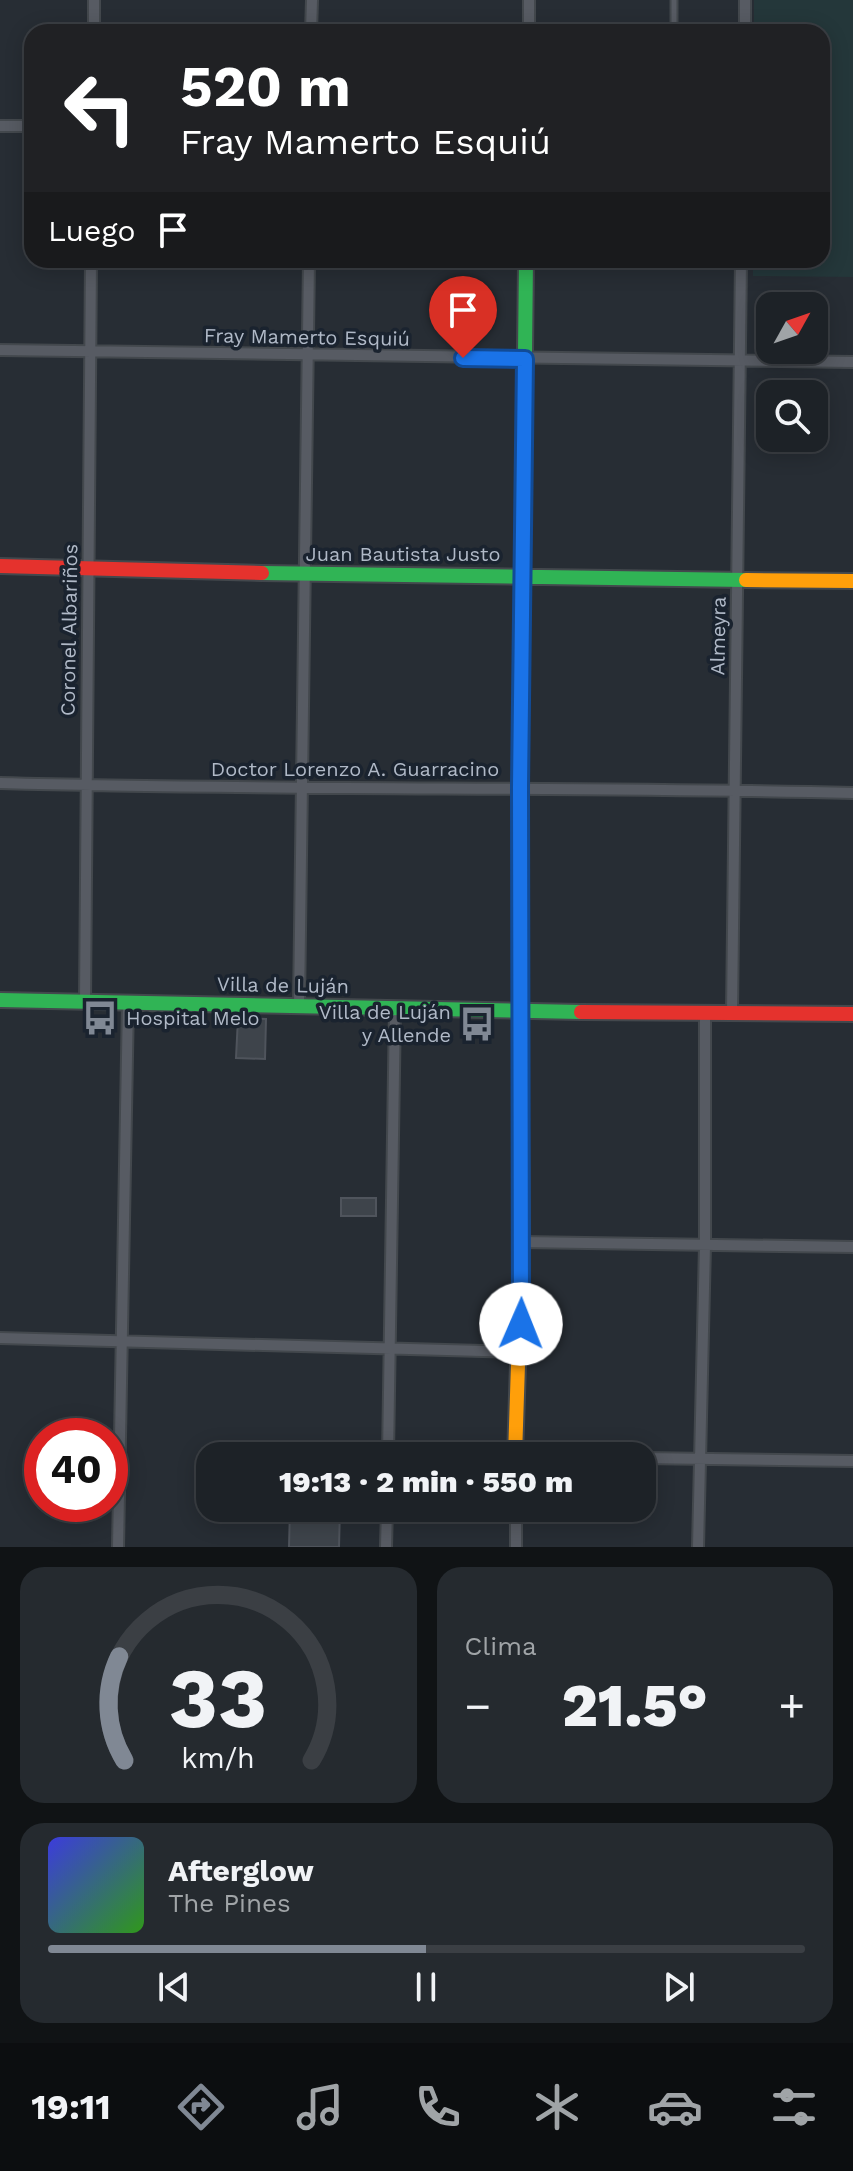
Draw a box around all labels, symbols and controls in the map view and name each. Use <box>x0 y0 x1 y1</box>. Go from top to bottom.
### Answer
text: 520 m <box>180 54 351 120</box>
icon: left <box>48 56 152 160</box>
text: Fray Mamerto Esquiú <box>180 121 551 163</box>
icon: arrive <box>151 208 195 252</box>
text: Luego <box>48 213 135 248</box>
pin <box>429 276 497 358</box>
icon: arrive <box>441 288 485 332</box>
north arrow <box>756 292 828 364</box>
map controls <box>756 292 828 452</box>
street label: Fray Mamerto Esquiú <box>204 323 410 351</box>
button: search <box>756 380 828 452</box>
street label: Juan Bautista Justo <box>306 542 500 566</box>
street label: Coronel Albariños <box>55 544 83 716</box>
street label: Almeyra <box>705 596 731 676</box>
street label: Doctor Lorenzo A. Guarracino <box>211 757 499 781</box>
street label: Villa de Luján <box>217 972 349 998</box>
bus stop icon: Hospital Melo <box>81 999 119 1037</box>
place label: Villa de Luján y Allende <box>319 1000 451 1047</box>
bus stop icon: Villa de Luján y Allende <box>458 1005 496 1043</box>
place label: Hospital Melo <box>126 1006 259 1030</box>
position arrow <box>479 1282 563 1366</box>
speed limit sign: 40 <box>24 1418 128 1522</box>
text: 19:13 · 2 min · 550 m <box>279 1464 573 1499</box>
text: Clima <box>465 1631 537 1661</box>
text: 33 <box>169 1650 268 1747</box>
text: 21.5° <box>562 1670 708 1741</box>
text: − <box>465 1680 491 1732</box>
text: + <box>778 1680 805 1732</box>
text: km/h <box>181 1741 255 1775</box>
text: Afterglow <box>168 1853 314 1888</box>
text: The Pines <box>168 1888 291 1918</box>
icon: previous <box>152 1965 196 2009</box>
icon: pause <box>404 1965 448 2009</box>
icon: next <box>657 1965 701 2009</box>
icon: directions <box>173 2079 229 2135</box>
icon: music <box>292 2079 348 2135</box>
icon: phone <box>410 2079 466 2135</box>
icon: climate <box>529 2079 585 2135</box>
icon: car <box>647 2079 703 2135</box>
icon: filters <box>766 2079 822 2135</box>
text: 19:11 <box>31 2086 111 2128</box>

